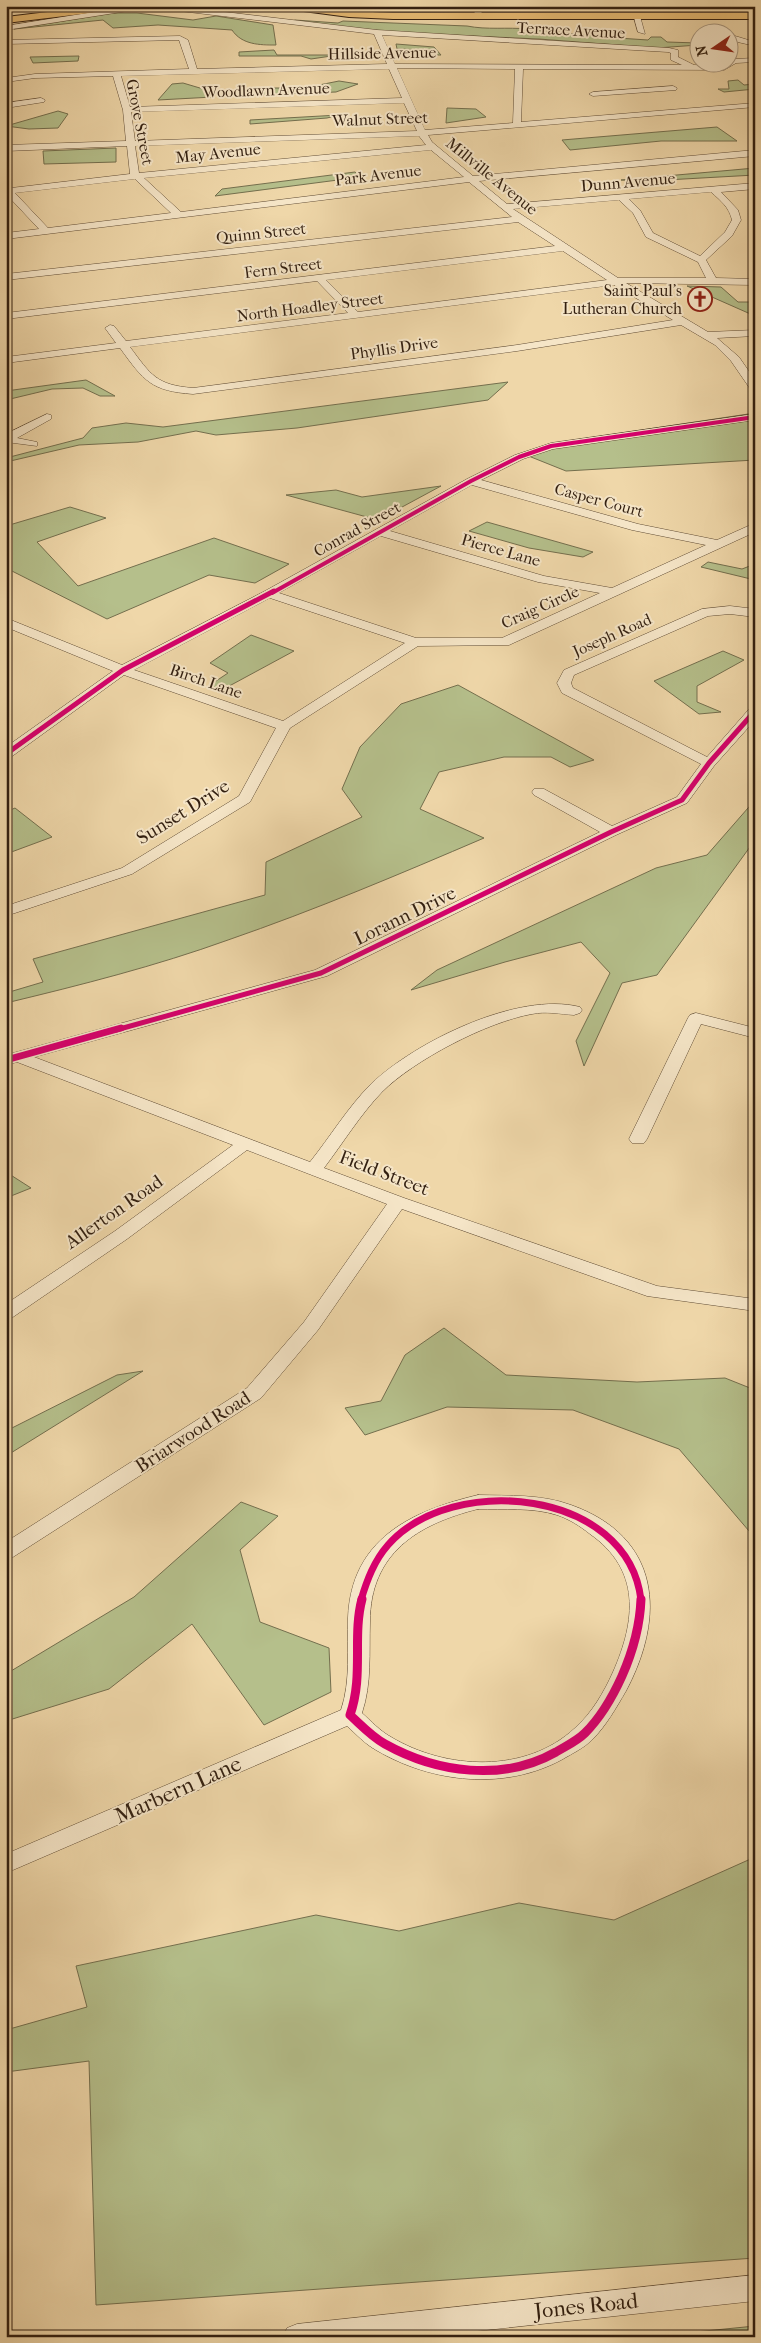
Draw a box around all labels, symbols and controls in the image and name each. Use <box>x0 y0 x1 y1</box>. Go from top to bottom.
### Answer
street label: Terrace Avenue <box>516 18 626 42</box>
north arrow <box>688 22 738 72</box>
street label: Hillside Avenue <box>328 43 436 63</box>
text: N <box>692 43 711 58</box>
street label: Grove Street <box>122 77 158 167</box>
street label: Woodlawn Avenue <box>201 78 330 102</box>
street label: Walnut Street <box>331 108 429 130</box>
street label: Millville Avenue <box>442 133 542 219</box>
street label: May Avenue <box>175 139 262 167</box>
street label: Park Avenue <box>334 160 422 190</box>
street label: Dunn Avenue <box>580 168 676 196</box>
street label: Quinn Street <box>215 219 307 247</box>
street label: Fern Street <box>243 254 323 282</box>
place label: Saint Paul's Lutheran Church <box>563 281 682 318</box>
church icon: Saint Paul's Lutheran Church <box>687 286 713 312</box>
street label: North Hoadley Street <box>236 289 385 325</box>
street label: Phyllis Drive <box>349 332 439 364</box>
street label: Casper Court <box>552 479 646 521</box>
street label: Conrad Street <box>310 497 404 561</box>
street label: Pierce Lane <box>459 530 543 570</box>
street label: Craig Circle <box>498 581 582 633</box>
street label: Joseph Road <box>568 609 655 662</box>
street label: Birch Lane <box>167 660 245 702</box>
street label: Sunset Drive <box>133 775 233 849</box>
street label: Lorann Drive <box>351 882 459 950</box>
street label: Field Street <box>336 1146 432 1200</box>
street label: Allerton Road <box>60 1170 168 1254</box>
street label: Briarwood Road <box>131 1386 255 1477</box>
street label: Marbern Lane <box>111 1750 245 1830</box>
street label: Jones Road <box>531 2288 640 2325</box>

